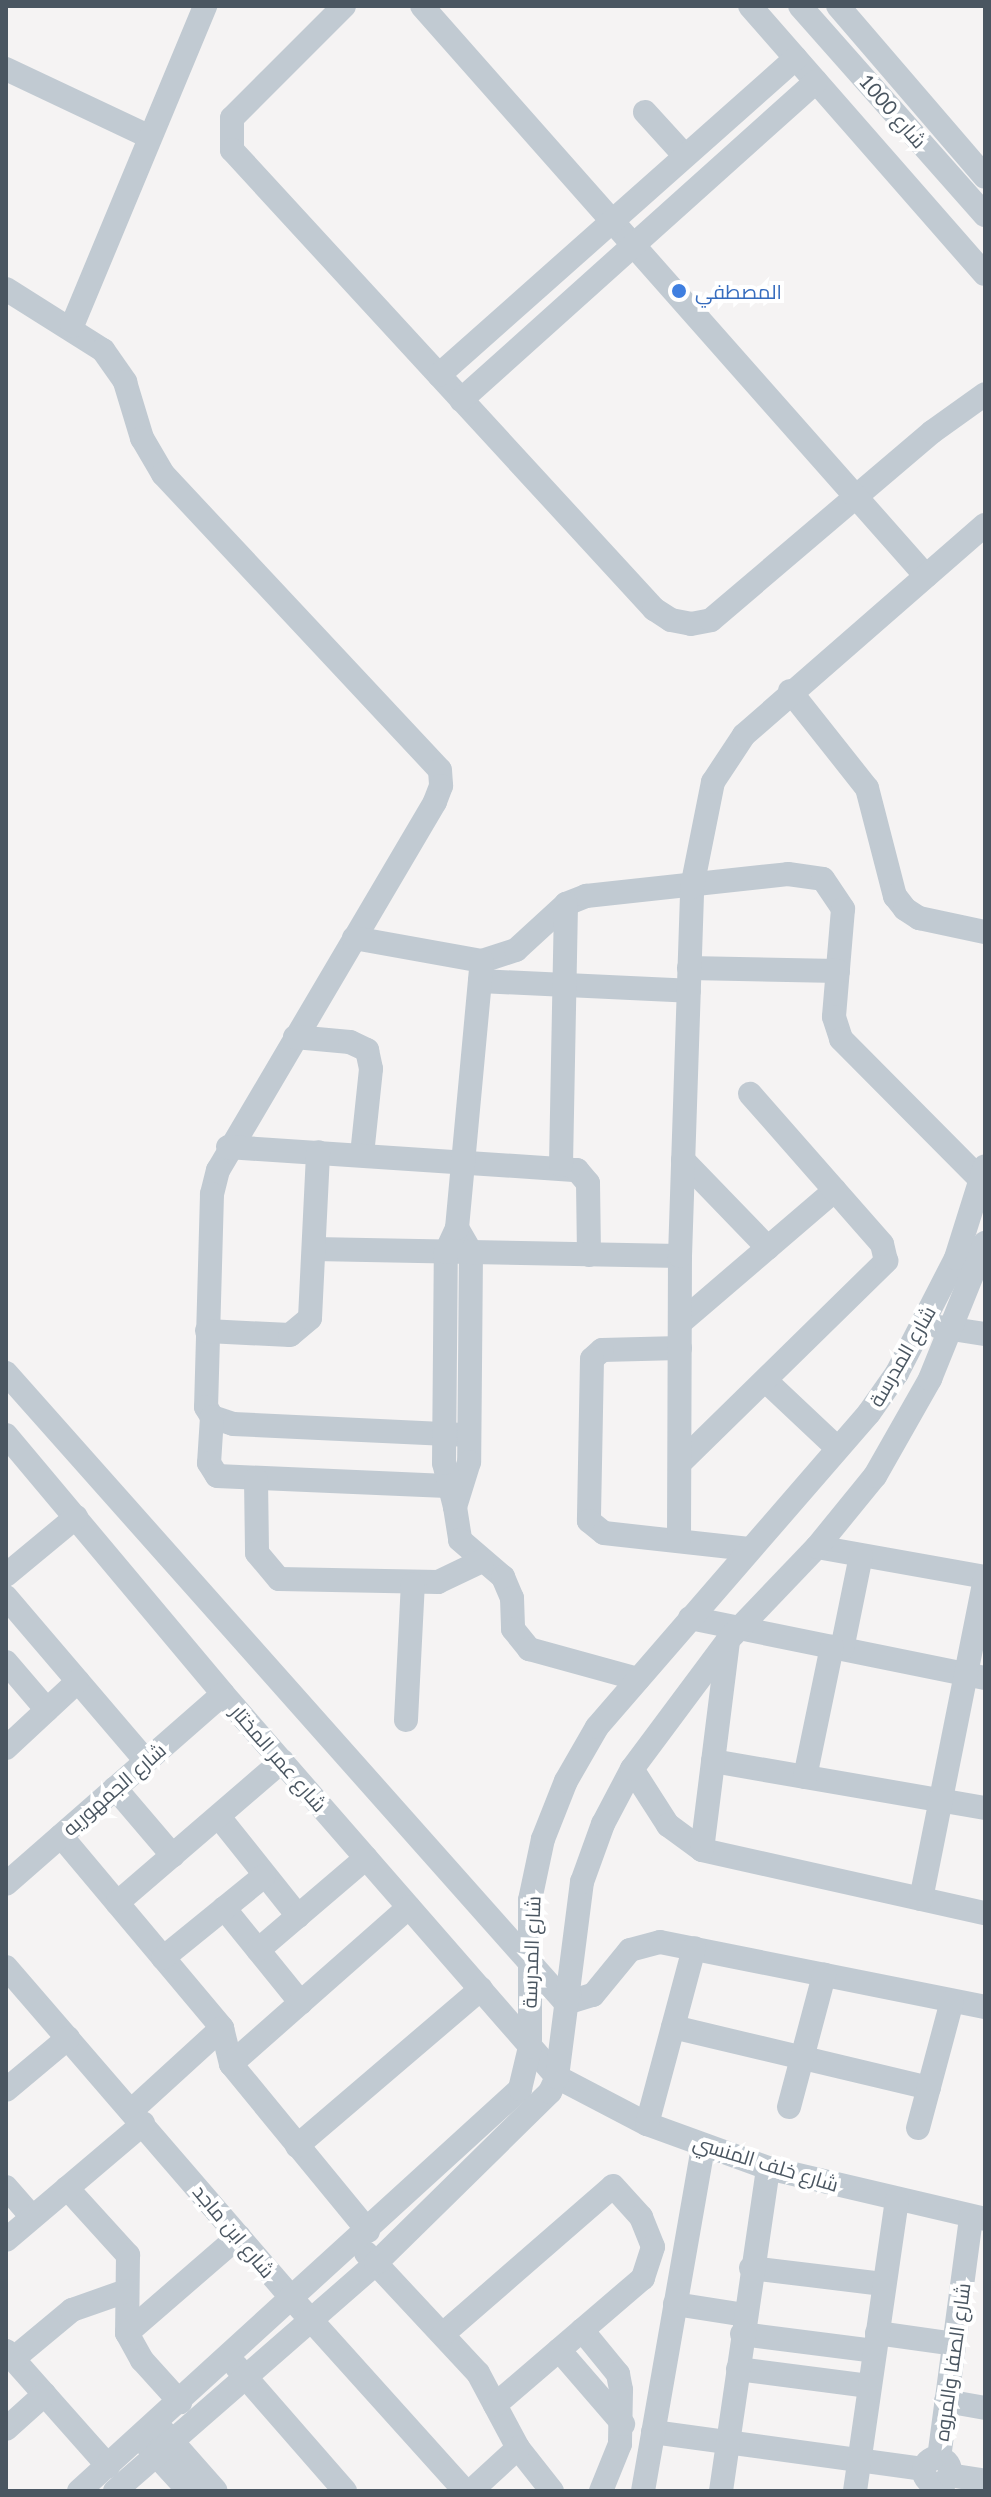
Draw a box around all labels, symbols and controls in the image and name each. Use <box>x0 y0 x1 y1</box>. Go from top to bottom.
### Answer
street label: شارع 1000 <box>854 69 932 153</box>
place label: المصطفي <box>695 279 782 303</box>
marker: المصطفي <box>670 282 688 300</box>
street label: شارع المدرسة <box>864 1301 940 1411</box>
street label: شارع عمر المختار <box>226 1700 332 1816</box>
street label: شارع الجمهوريه <box>58 1738 170 1840</box>
street label: شارع المدرسة <box>517 1895 545 2009</box>
street label: شارع خلف المنسي <box>691 2130 841 2196</box>
street label: شارع ابن ماجد <box>188 2180 280 2282</box>
street label: شارع الصفا والمروه <box>929 2281 975 2443</box>

